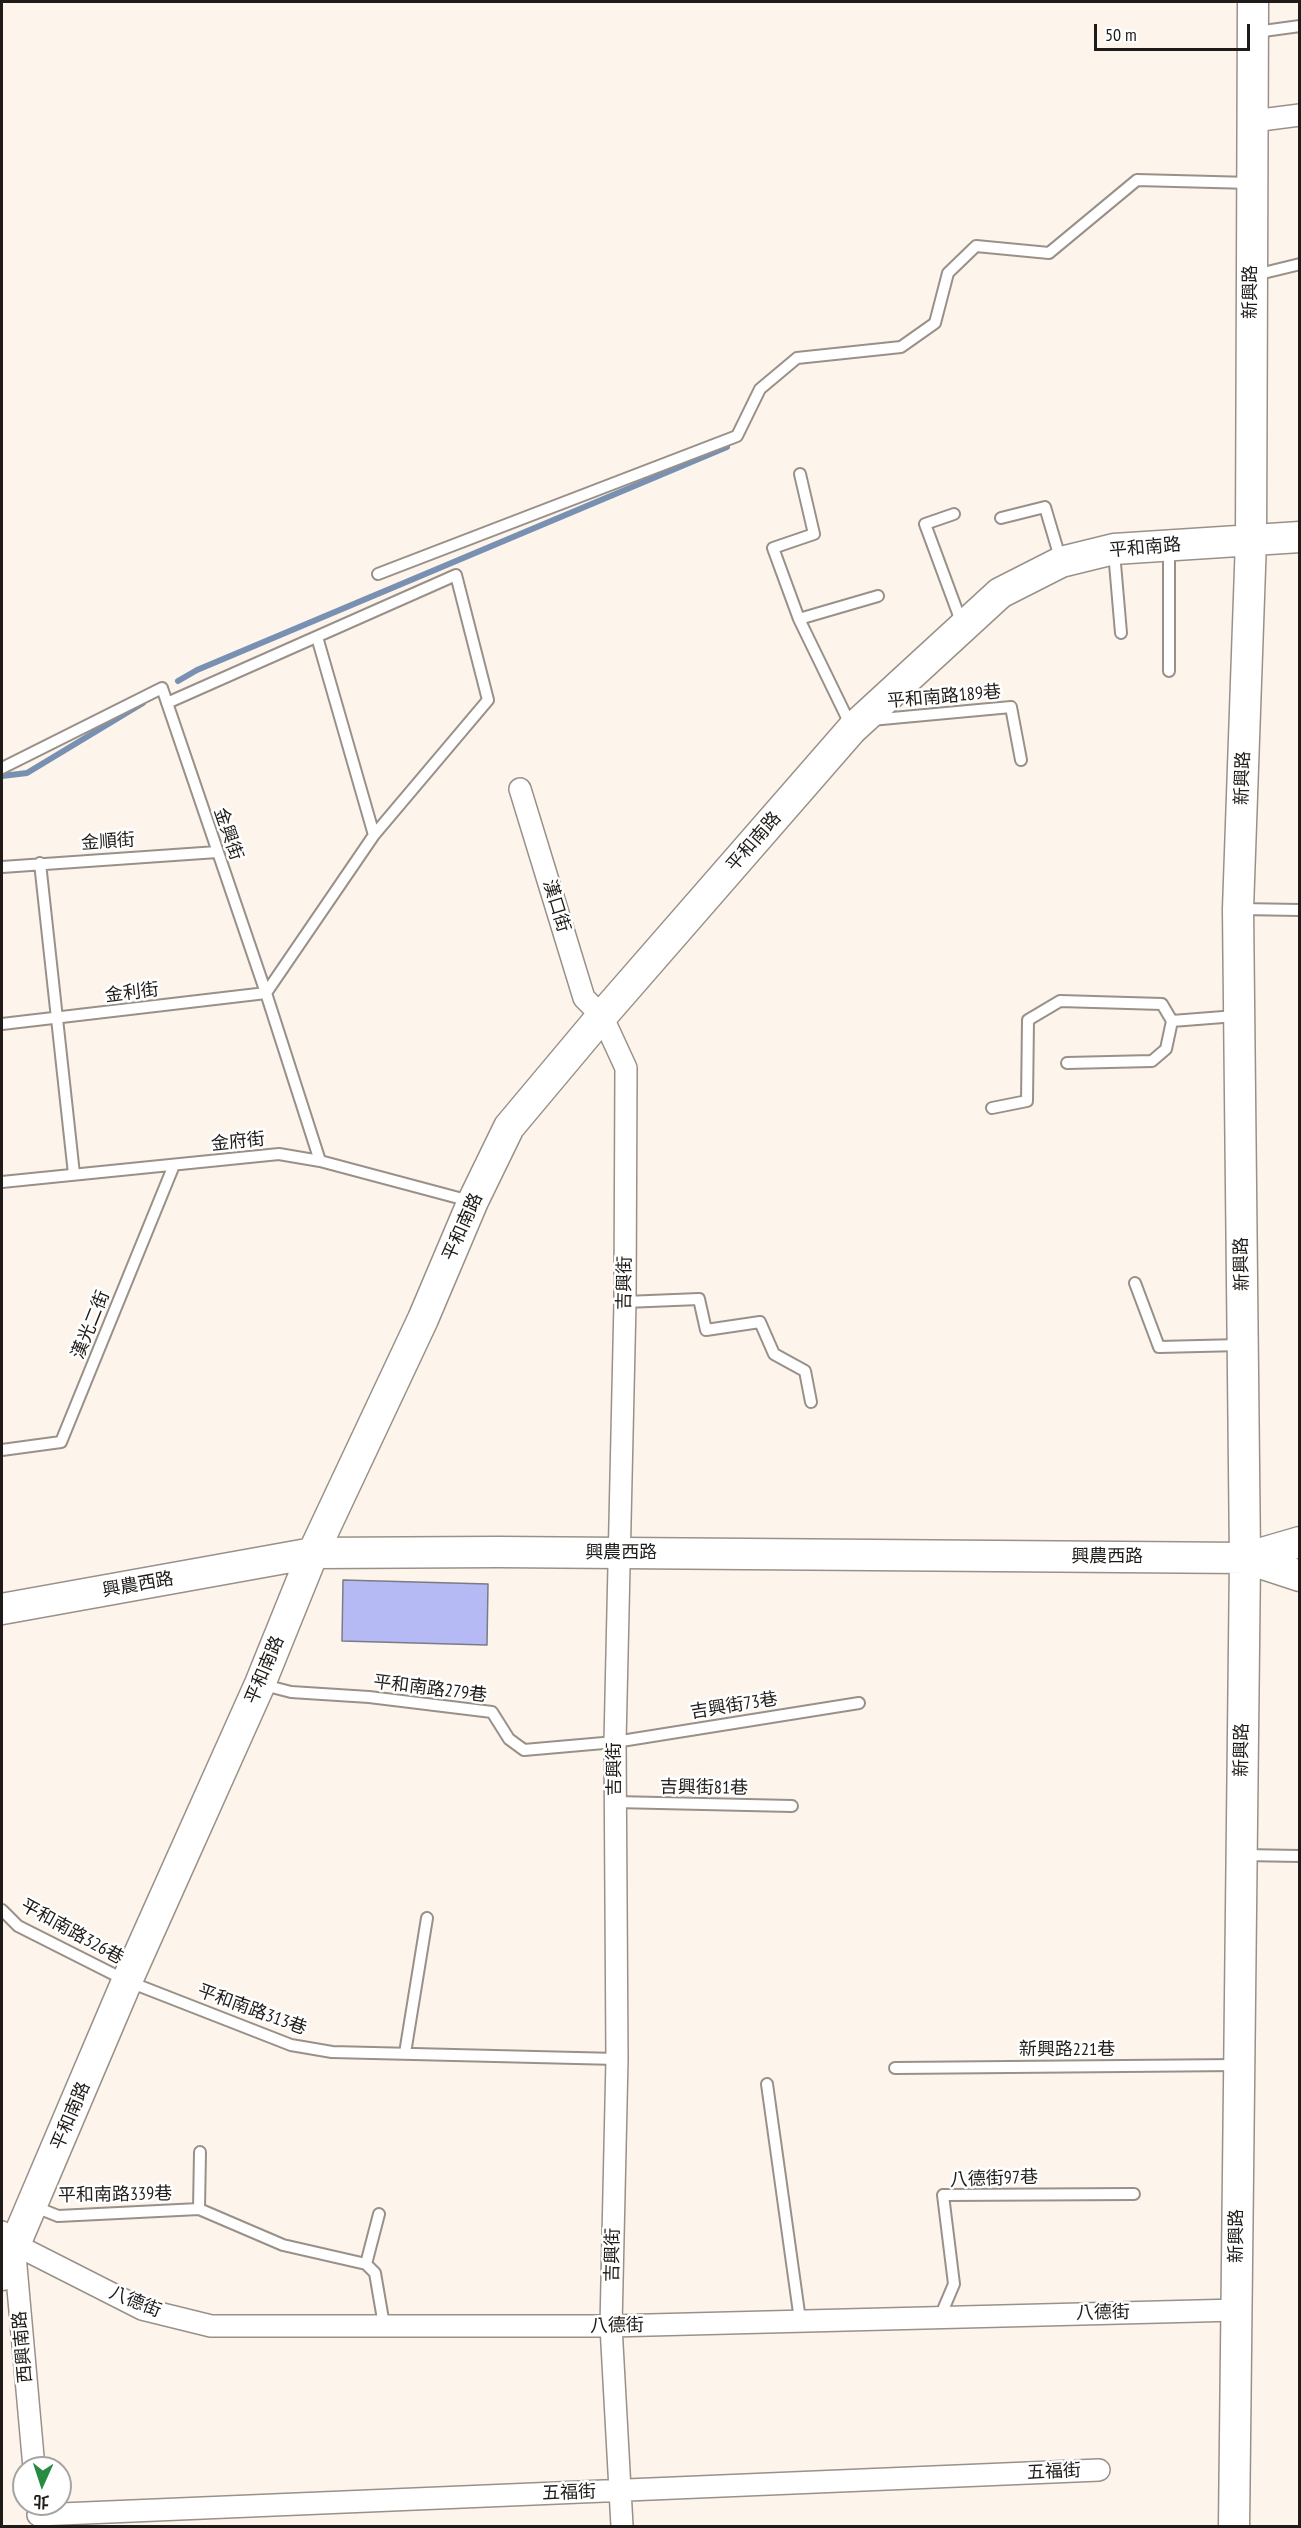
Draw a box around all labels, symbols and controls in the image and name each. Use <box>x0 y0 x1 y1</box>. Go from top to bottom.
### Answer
scale bar <box>1097 12 1253 50</box>
text: 50 m <box>1105 23 1137 46</box>
street label: 新興路 <box>1240 265 1262 319</box>
street label: 平和南路 <box>1108 534 1182 562</box>
street label: 平和南路189巷 <box>886 681 1002 713</box>
street label: 新興路 <box>1231 751 1255 805</box>
street label: 金興街 <box>209 805 247 863</box>
street label: 平和南路 <box>722 808 786 876</box>
street label: 金順街 <box>80 829 136 855</box>
street label: 漢口街 <box>538 877 574 935</box>
street label: 金利街 <box>104 979 160 1007</box>
street label: 金府街 <box>210 1128 266 1156</box>
street label: 平和南路 <box>438 1190 488 1264</box>
street label: 新興路 <box>1231 1237 1253 1291</box>
street label: 吉興街 <box>614 1256 636 1310</box>
street label: 漢光二街 <box>68 1288 114 1362</box>
street label: 興農西路 <box>585 1542 657 1564</box>
street label: 興農西路 <box>1071 1546 1143 1568</box>
street label: 興農西路 <box>101 1568 175 1602</box>
street label: 平和南路 <box>241 1633 289 1707</box>
street label: 平和南路279巷 <box>372 1671 488 1707</box>
street label: 吉興街73巷 <box>689 1688 779 1724</box>
street label: 新興路 <box>1231 1723 1253 1777</box>
street label: 吉興街 <box>604 1742 626 1796</box>
street label: 吉興街81巷 <box>660 1776 748 1800</box>
street label: 平和南路326巷 <box>17 1895 127 1969</box>
street label: 平和南路313巷 <box>195 1980 309 2040</box>
street label: 新興路221巷 <box>1019 2039 1115 2061</box>
street label: 平和南路 <box>47 2079 95 2153</box>
street label: 八德街97巷 <box>950 2167 1038 2191</box>
street label: 平和南路339巷 <box>58 2183 172 2207</box>
street label: 新興路 <box>1226 2209 1248 2263</box>
street label: 吉興街 <box>602 2228 624 2282</box>
street label: 八德街 <box>106 2282 164 2322</box>
street label: 八德街 <box>1076 2302 1130 2324</box>
street label: 西興南路 <box>9 2310 37 2384</box>
street label: 八德街 <box>590 2315 644 2337</box>
north arrow <box>12 2456 72 2516</box>
street label: 五福街 <box>1026 2460 1082 2484</box>
street label: 五福街 <box>542 2481 596 2505</box>
text: 北 <box>33 2492 50 2512</box>

